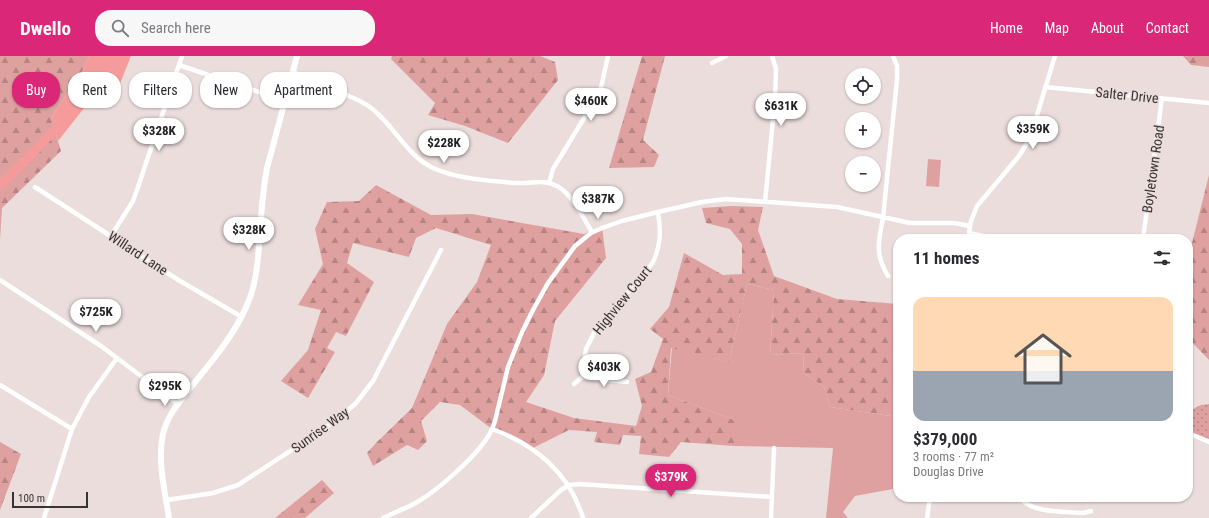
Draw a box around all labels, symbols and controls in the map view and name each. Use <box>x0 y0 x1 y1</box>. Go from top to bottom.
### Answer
search box <box>95 10 375 46</box>
text: Dwello <box>20 17 71 40</box>
icon: search <box>109 17 131 39</box>
text: Search here <box>141 19 211 37</box>
text: Home <box>990 20 1023 36</box>
text: Map <box>1045 20 1069 36</box>
text: About <box>1091 20 1124 36</box>
text: Contact <box>1146 20 1189 36</box>
map controls <box>845 68 881 192</box>
button: locate <box>845 68 881 104</box>
chip: Buy <box>12 72 60 108</box>
chip: Rent <box>68 72 121 108</box>
chip: Filters <box>129 72 192 108</box>
chip: New <box>200 72 252 108</box>
chip: Apartment <box>260 72 347 108</box>
street label: Salter Drive <box>1095 84 1160 106</box>
pin: $460K <box>563 88 619 122</box>
text: $460K <box>574 93 608 108</box>
pin: $631K <box>753 93 809 127</box>
text: $631K <box>764 98 798 113</box>
button: + <box>845 112 881 148</box>
pin: $359K <box>1005 116 1061 150</box>
pin: $328K <box>131 118 187 152</box>
text: $359K <box>1016 121 1050 136</box>
text: $328K <box>142 123 176 138</box>
street label: Boyletown Road <box>1139 124 1167 214</box>
pin: $228K <box>416 130 472 164</box>
text: $228K <box>427 135 461 150</box>
button: − <box>845 156 881 192</box>
pin: $387K <box>570 186 626 220</box>
text: $387K <box>581 191 615 206</box>
pin: $328K <box>221 217 277 251</box>
text: $328K <box>232 222 266 237</box>
street label: Willard Lane <box>105 228 171 278</box>
icon: filters <box>1151 247 1173 269</box>
text: 11 homes <box>913 248 979 268</box>
street label: Highview Court <box>589 262 655 338</box>
pin: $725K <box>68 299 124 333</box>
text: $725K <box>79 304 113 319</box>
icon: home <box>1007 323 1079 395</box>
pin: $403K <box>576 354 632 388</box>
text: $403K <box>587 359 621 374</box>
pin: $295K <box>137 373 193 407</box>
text: $295K <box>148 378 182 393</box>
street label: Sunrise Way <box>288 404 352 456</box>
text: $379,000 <box>913 429 977 449</box>
text: 3 rooms · 77 m² <box>913 449 994 464</box>
pin: $379K <box>643 464 699 498</box>
text: Douglas Drive <box>913 464 984 479</box>
text: $379K <box>654 469 688 484</box>
scale bar <box>12 490 88 509</box>
text: 100 m <box>18 492 45 505</box>

